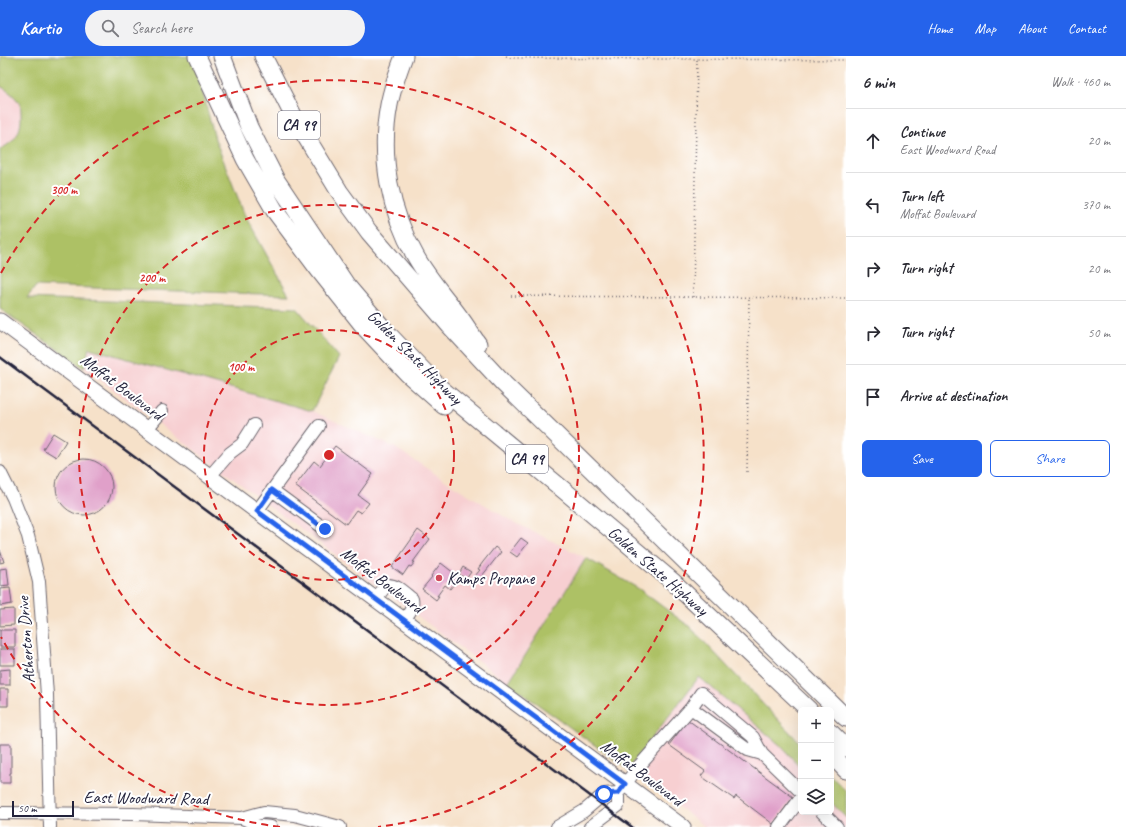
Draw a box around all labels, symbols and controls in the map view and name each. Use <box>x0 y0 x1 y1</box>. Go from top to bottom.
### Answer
search box <box>85 10 365 46</box>
text: Kartio <box>20 16 61 40</box>
icon: search <box>99 17 121 39</box>
text: Search here <box>131 19 192 38</box>
text: Home <box>927 20 953 37</box>
text: Map <box>975 20 996 37</box>
text: About <box>1018 20 1046 37</box>
text: Contact <box>1068 20 1106 37</box>
text: 6 min <box>862 72 895 93</box>
text: Walk · 460 m <box>1051 74 1110 90</box>
road number: CA 99 <box>278 111 320 139</box>
text: Continue <box>900 123 945 142</box>
icon: ahead <box>862 130 884 152</box>
text: 20 m <box>1088 133 1110 149</box>
text: East Woodward Road <box>900 142 995 158</box>
text: 300 m <box>51 182 78 198</box>
text: Turn left <box>900 187 943 206</box>
icon: left <box>862 194 884 216</box>
text: 370 m <box>1082 197 1110 213</box>
text: Moffat Boulevard <box>900 206 975 222</box>
icon: right <box>862 258 884 280</box>
text: Turn right <box>900 259 953 278</box>
text: 20 m <box>1088 261 1110 277</box>
text: 200 m <box>139 270 166 286</box>
street label: Golden State Highway <box>363 305 468 410</box>
icon: right <box>862 322 884 344</box>
text: Turn right <box>900 323 953 342</box>
text: 50 m <box>1088 325 1110 341</box>
street label: Moffat Boulevard <box>77 349 170 427</box>
text: 100 m <box>228 359 255 375</box>
icon: arrive <box>862 386 884 408</box>
text: Arrive at destination <box>900 387 1007 406</box>
button: Save <box>862 440 982 477</box>
button: Share <box>990 440 1110 477</box>
road number: CA 99 <box>506 445 548 473</box>
centre of rings <box>322 448 336 462</box>
route end <box>316 520 334 538</box>
street label: Golden State Highway <box>604 522 713 621</box>
street label: Moffat Boulevard <box>337 542 430 620</box>
place label: Kamps Propane <box>447 568 536 589</box>
marker: Kamps Propane <box>434 573 444 583</box>
street label: Atherton Drive <box>12 594 40 684</box>
map controls <box>798 707 834 815</box>
button: + <box>798 707 834 743</box>
street label: Moffat Boulevard <box>597 735 690 813</box>
button: − <box>798 743 834 779</box>
button: layers <box>798 779 834 815</box>
route start <box>595 785 613 803</box>
street label: East Woodward Road <box>84 786 211 810</box>
scale bar <box>12 799 74 818</box>
text: 50 m <box>18 801 37 815</box>

